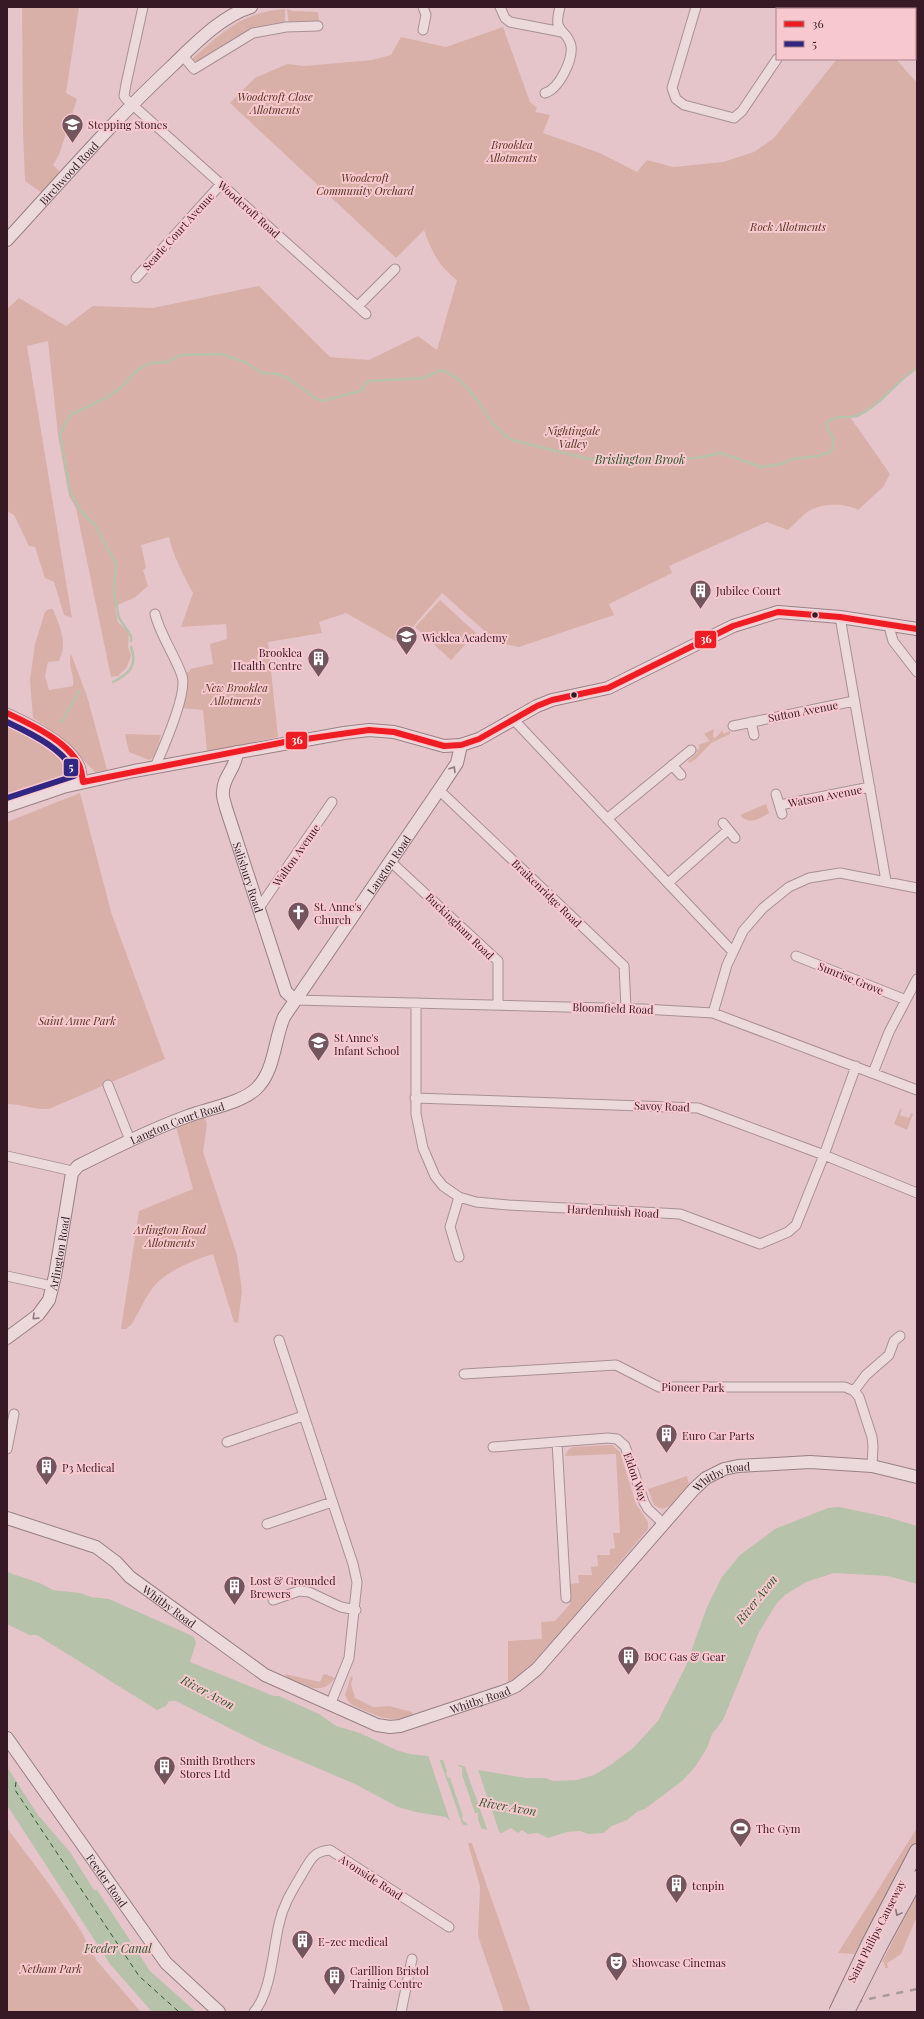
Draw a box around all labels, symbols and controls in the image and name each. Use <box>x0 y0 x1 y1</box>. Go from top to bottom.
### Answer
legend <box>776 8 916 60</box>
text: 36 <box>812 15 824 31</box>
text: 5 <box>812 35 817 51</box>
park label: Woodcroft Close Allotments <box>237 89 313 117</box>
school or university icon: Stepping Stones <box>60 111 86 144</box>
place label: Stepping Stones <box>88 117 167 132</box>
street label: Birchwood Road <box>35 137 102 208</box>
park label: Brooklea Allotments <box>486 137 538 165</box>
park label: Woodcroft Community Orchard <box>316 170 415 198</box>
street label: Woodcroft Road <box>214 176 284 241</box>
street label: Searle Court Avenue <box>139 188 217 273</box>
park label: Rock Allotments <box>749 219 827 234</box>
park label: Nightingale Valley <box>545 423 600 451</box>
water label: Brislington Brook <box>594 451 685 467</box>
building icon: Jubilee Court <box>687 577 713 610</box>
place label: Jubilee Court <box>715 583 781 598</box>
unlabelled marker <box>810 610 820 620</box>
school or university icon: Wicklea Academy <box>393 624 419 657</box>
place label: Wicklea Academy <box>421 630 508 645</box>
line badge: 36 <box>694 630 717 649</box>
text: 36 <box>700 631 712 646</box>
place label: Brooklea Health Centre <box>233 645 303 673</box>
building icon: Brooklea Health Centre <box>305 645 331 678</box>
park label: New Brooklea Allotments <box>203 680 268 708</box>
unlabelled marker <box>569 690 579 700</box>
street label: Sutton Avenue <box>767 697 840 725</box>
line badge: 36 <box>285 731 308 750</box>
text: 36 <box>291 732 303 747</box>
line badge: 5 <box>63 758 79 777</box>
text: 5 <box>68 759 74 774</box>
one-way arrow <box>448 766 456 773</box>
street label: Watson Avenue <box>786 781 864 811</box>
street label: Walton Avenue <box>268 820 323 890</box>
street label: Langton Road <box>363 831 414 897</box>
street label: Salisbury Road <box>230 840 267 915</box>
street label: Braikenridge Road <box>509 856 586 931</box>
street label: Buckingham Road <box>423 889 498 963</box>
church icon: St. Anne's Church <box>285 899 311 932</box>
place label: St. Anne's Church <box>314 899 362 927</box>
street label: Sunrise Grove <box>816 958 886 998</box>
street label: Bloomfield Road <box>572 999 654 1017</box>
park label: Saint Anne Park <box>37 1013 116 1028</box>
school or university icon: St Anne's Infant School <box>305 1030 331 1063</box>
place label: St Anne's Infant School <box>334 1030 399 1058</box>
street label: Langton Court Road <box>127 1098 227 1147</box>
street label: Savoy Road <box>634 1098 691 1114</box>
street label: Hardenhuish Road <box>567 1201 660 1221</box>
street label: Arlington Road <box>44 1215 72 1293</box>
park label: Arlington Road Allotments <box>133 1222 207 1250</box>
one-way arrow <box>32 1312 40 1320</box>
street label: Pioneer Park <box>661 1379 725 1395</box>
building icon: Euro Car Parts <box>654 1422 680 1455</box>
place label: Euro Car Parts <box>682 1428 755 1443</box>
street label: Eldon Way <box>621 1450 652 1504</box>
building icon: P3 Medical <box>33 1454 59 1487</box>
street label: Whitby Road <box>688 1458 751 1495</box>
place label: P3 Medical <box>62 1460 115 1475</box>
water label: River Avon <box>731 1571 781 1627</box>
building icon: Lost & Grounded Brewers <box>222 1573 248 1606</box>
place label: Lost & Grounded Brewers <box>250 1573 336 1601</box>
street label: Whitby Road <box>139 1581 200 1631</box>
building icon: BOC Gas & Gear <box>616 1643 642 1676</box>
place label: BOC Gas & Gear <box>644 1649 726 1664</box>
water label: River Avon <box>178 1671 237 1713</box>
street label: Whitby Road <box>447 1682 513 1717</box>
building icon: Smith Brothers Stores Ltd <box>151 1753 177 1786</box>
place label: Smith Brothers Stores Ltd <box>180 1753 255 1781</box>
water label: River Avon <box>477 1793 538 1819</box>
sports icon: The Gym <box>728 1815 754 1848</box>
place label: The Gym <box>756 1821 801 1836</box>
street label: Avonside Road <box>336 1850 406 1903</box>
street label: Feeder Road <box>84 1851 132 1910</box>
building icon: tenpin <box>663 1872 689 1905</box>
street label: Saint Philips Causeway <box>844 1877 909 1985</box>
place label: tenpin <box>692 1878 725 1893</box>
one-way arrow <box>896 1909 903 1916</box>
building icon: E-zec medical <box>289 1928 315 1961</box>
place label: E-zec medical <box>318 1934 388 1949</box>
water label: Feeder Canal <box>83 1940 152 1956</box>
theatre icon: Showcase Cinemas <box>603 1949 629 1982</box>
place label: Showcase Cinemas <box>632 1955 726 1970</box>
park label: Netham Park <box>19 1961 82 1976</box>
building icon: Carillion Bristol Trainig Centre <box>322 1963 348 1996</box>
place label: Carillion Bristol Trainig Centre <box>350 1963 429 1991</box>

